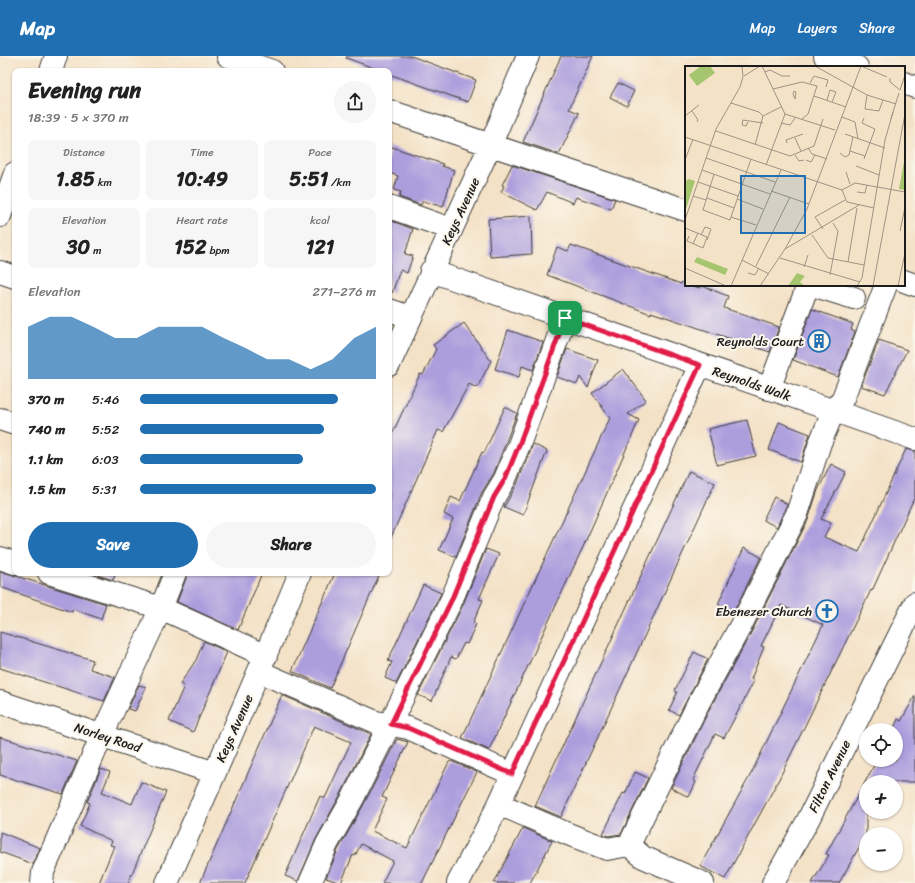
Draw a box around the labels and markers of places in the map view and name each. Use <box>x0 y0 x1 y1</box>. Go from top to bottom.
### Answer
pin <box>548 301 582 335</box>
building icon: Reynolds Court <box>806 328 832 354</box>
place label: Reynolds Court <box>717 330 804 353</box>
church icon: Ebenezer Church <box>814 598 840 624</box>
place label: Ebenezer Church <box>716 600 812 623</box>

